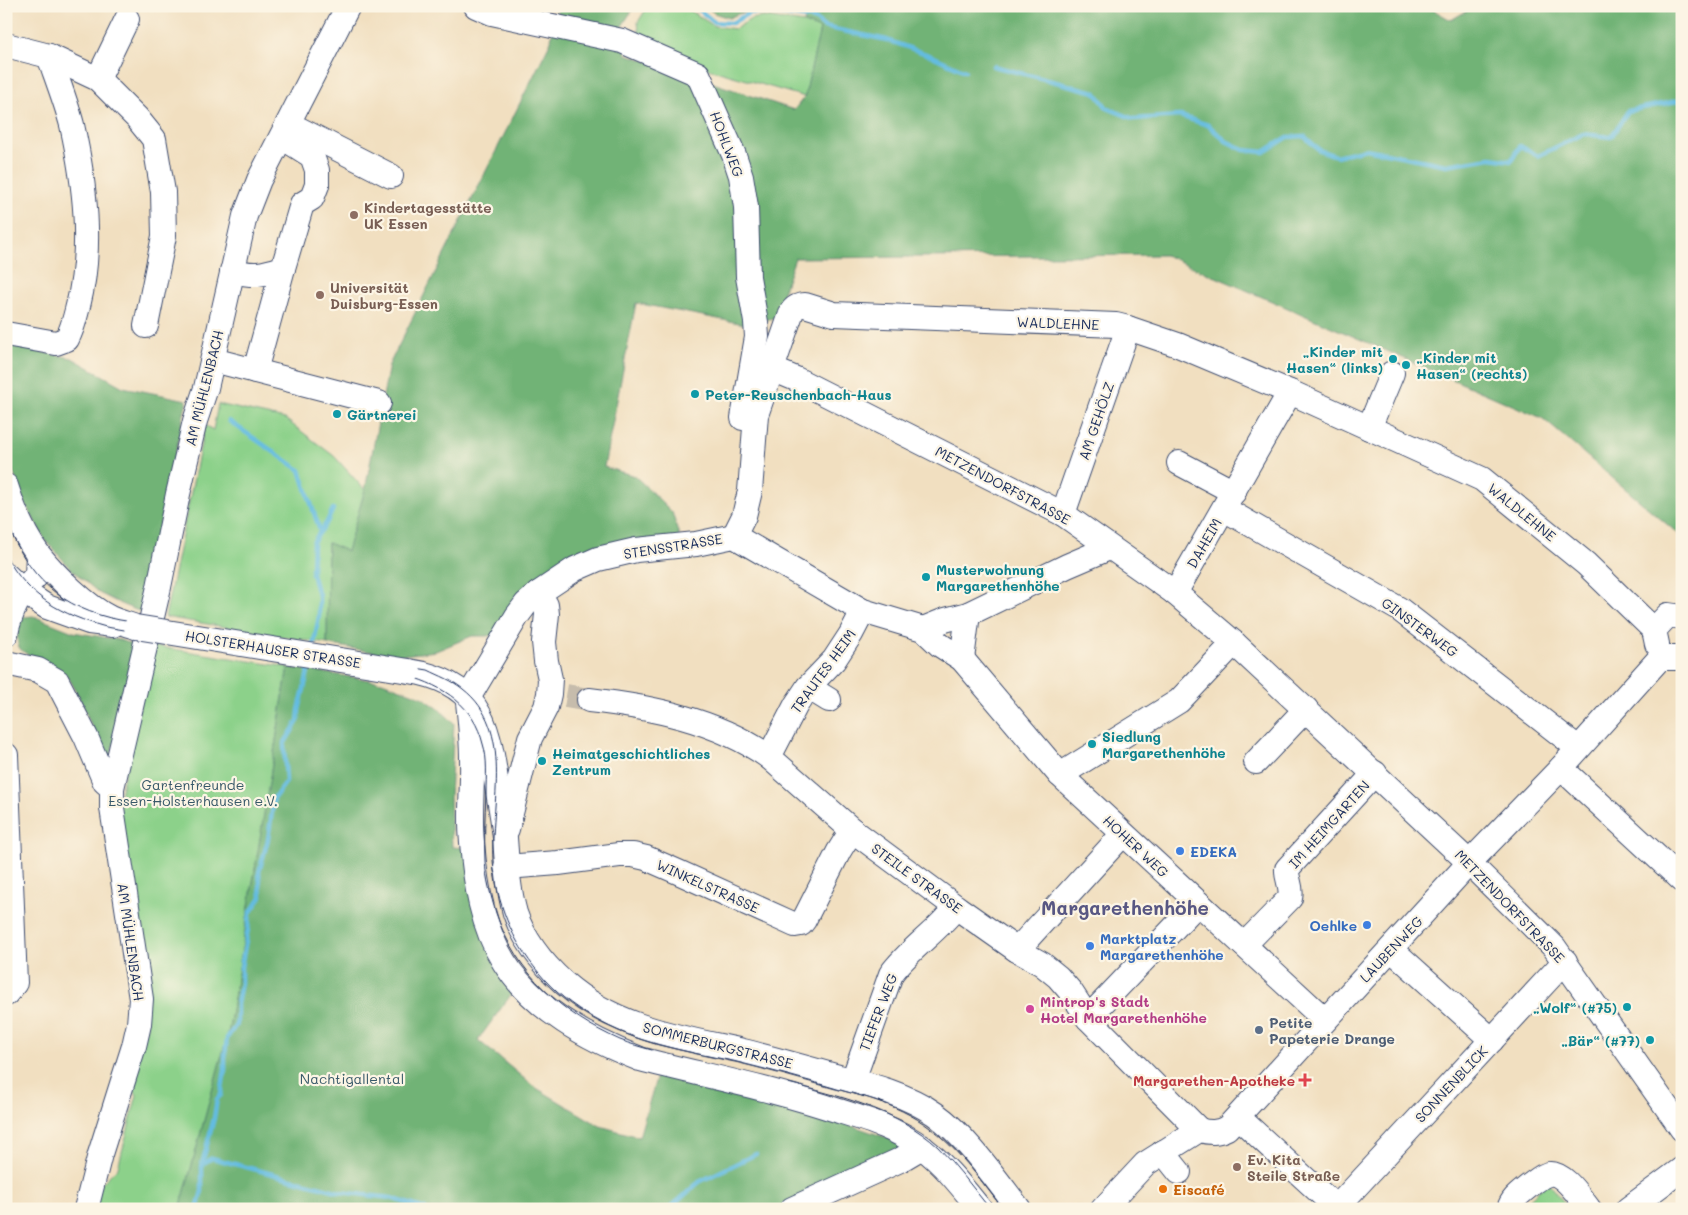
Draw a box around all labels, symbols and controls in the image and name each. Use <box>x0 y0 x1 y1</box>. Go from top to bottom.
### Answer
street label: HOHLWEG <box>706 108 748 180</box>
place label: Kindertagesstätte UK Essen <box>364 198 492 233</box>
marker: Kindertagesstätte UK Essen <box>348 209 360 221</box>
place label: Universität Duisburg-Essen <box>330 278 438 313</box>
marker: Universität Duisburg-Essen <box>314 289 326 301</box>
street label: WALDLEHNE <box>1016 312 1100 334</box>
street label: AM MÜHLENBACH <box>180 328 228 448</box>
place label: „Kinder mit Hasen“ (links) <box>1286 342 1383 377</box>
place label: „Kinder mit Hasen“ (rechts) <box>1416 348 1527 383</box>
marker: „Kinder mit Hasen“ (links) <box>1387 353 1399 365</box>
marker: „Kinder mit Hasen“ (rechts) <box>1400 359 1412 371</box>
street label: AM GEHÖLZ <box>1074 379 1118 463</box>
place label: Peter-Reuschenbach-Haus <box>705 385 892 404</box>
marker: Peter-Reuschenbach-Haus <box>689 388 701 400</box>
place label: Gärtnerei <box>347 405 417 424</box>
marker: Gärtnerei <box>331 408 343 420</box>
street label: METZENDORFSTRASSE <box>932 441 1074 529</box>
street label: WALDLEHNE <box>1484 479 1560 545</box>
street label: DAHEIM <box>1182 515 1226 571</box>
street label: STENSSTRASSE <box>622 529 724 563</box>
place label: Musterwohnung Margarethenhöhe <box>936 560 1060 595</box>
marker: Musterwohnung Margarethenhöhe <box>920 571 932 583</box>
street label: GINSTERWEG <box>1378 593 1462 661</box>
street label: TRAUTES HEIM <box>786 625 860 717</box>
street label: HOLSTERHAUSER STRASSE <box>184 626 362 672</box>
place label: Siedlung Margarethenhöhe <box>1102 727 1226 762</box>
marker: Siedlung Margarethenhöhe <box>1086 738 1098 750</box>
place label: Heimatgeschichtliches Zentrum <box>552 744 710 779</box>
marker: Heimatgeschichtliches Zentrum <box>536 755 548 767</box>
park label: Gartenfreunde Essen-Holsterhausen e.V. <box>108 775 278 810</box>
street label: IM HEIMGARTEN <box>1284 776 1374 872</box>
street label: HOHER WEG <box>1099 811 1173 881</box>
street label: STEILE STRASSE <box>868 839 966 917</box>
place label: EDEKA <box>1190 842 1237 861</box>
marker: EDEKA <box>1174 845 1186 857</box>
street label: METZENDORFSTRASSE <box>1451 845 1569 967</box>
street label: WINKELSTRASSE <box>654 855 762 917</box>
street label: AM MÜHLENBACH <box>113 882 149 1002</box>
district label: Margarethenhöhe <box>1041 895 1209 920</box>
street label: LAUBENWEG <box>1355 912 1427 986</box>
place label: Oehlke <box>1309 916 1357 935</box>
marker: Oehlke <box>1361 919 1373 931</box>
place label: Marktplatz Margarethenhöhe <box>1100 929 1224 964</box>
marker: Marktplatz Margarethenhöhe <box>1084 940 1096 952</box>
street label: TIEFER WEG <box>854 970 902 1054</box>
place label: Mintrop's Stadt Hotel Margarethenhöhe <box>1040 992 1207 1027</box>
place label: „Wolf“ (#75) <box>1533 998 1617 1017</box>
marker: „Wolf“ (#75) <box>1621 1001 1633 1013</box>
marker: Mintrop's Stadt Hotel Margarethenhöhe <box>1024 1003 1036 1015</box>
place label: Petite Papeterie Drange <box>1269 1013 1395 1048</box>
street label: SOMMERBURGSTRASSE <box>641 1017 795 1073</box>
marker: Petite Papeterie Drange <box>1253 1024 1265 1036</box>
place label: „Bär“ (#77) <box>1561 1031 1640 1050</box>
marker: „Bär“ (#77) <box>1644 1034 1656 1046</box>
street label: SONNENBLICK <box>1410 1041 1492 1127</box>
park label: Nachtigallental <box>300 1069 404 1088</box>
place label: Margarethen-Apotheke <box>1133 1071 1295 1090</box>
marker: Margarethen-Apotheke <box>1299 1074 1311 1086</box>
place label: Ev. Kita Steile Straße <box>1247 1150 1340 1185</box>
marker: Ev. Kita Steile Straße <box>1231 1161 1243 1173</box>
place label: Eiscafé <box>1173 1180 1225 1199</box>
marker: Eiscafé <box>1157 1183 1169 1195</box>

